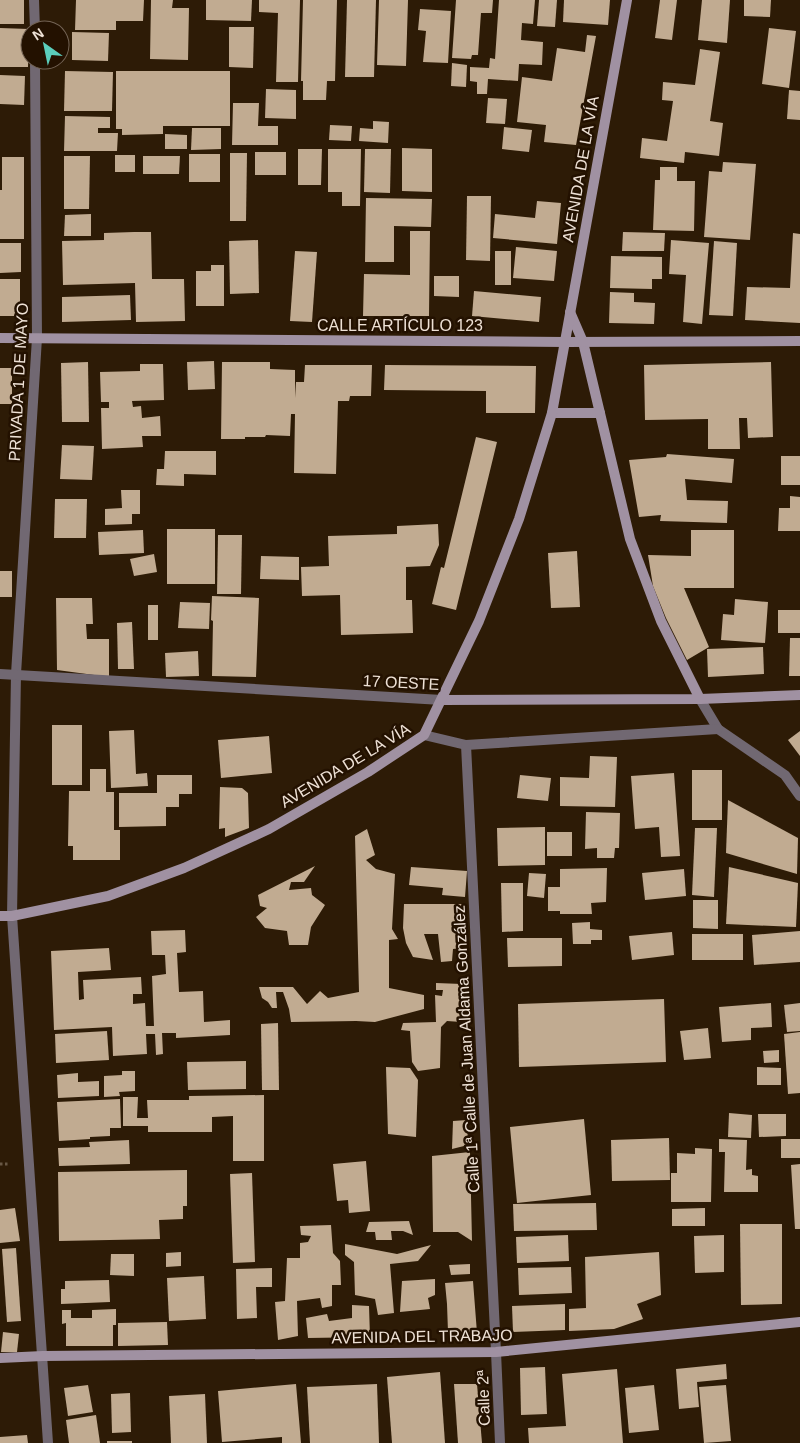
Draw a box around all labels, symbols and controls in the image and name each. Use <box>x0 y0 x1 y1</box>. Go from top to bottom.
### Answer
north arrow <box>20 20 70 70</box>
text: N <box>29 25 47 44</box>
street label: AVENIDA DE LA VÍA <box>558 94 602 244</box>
street label: PRIVADA 1 DE MAYO <box>6 302 31 462</box>
street label: CALLE ARTÍCULO 123 <box>317 316 483 334</box>
street label: 17 OESTE <box>362 672 440 693</box>
street label: AVENIDA DE LA VÍA <box>277 719 413 811</box>
street label: Calle 1ª Calle de Juan Aldama González <box>450 905 483 1193</box>
street label: AVENIDA DEL TRABAJO <box>331 1326 513 1347</box>
street label: Calle 2ª <box>474 1370 493 1426</box>

